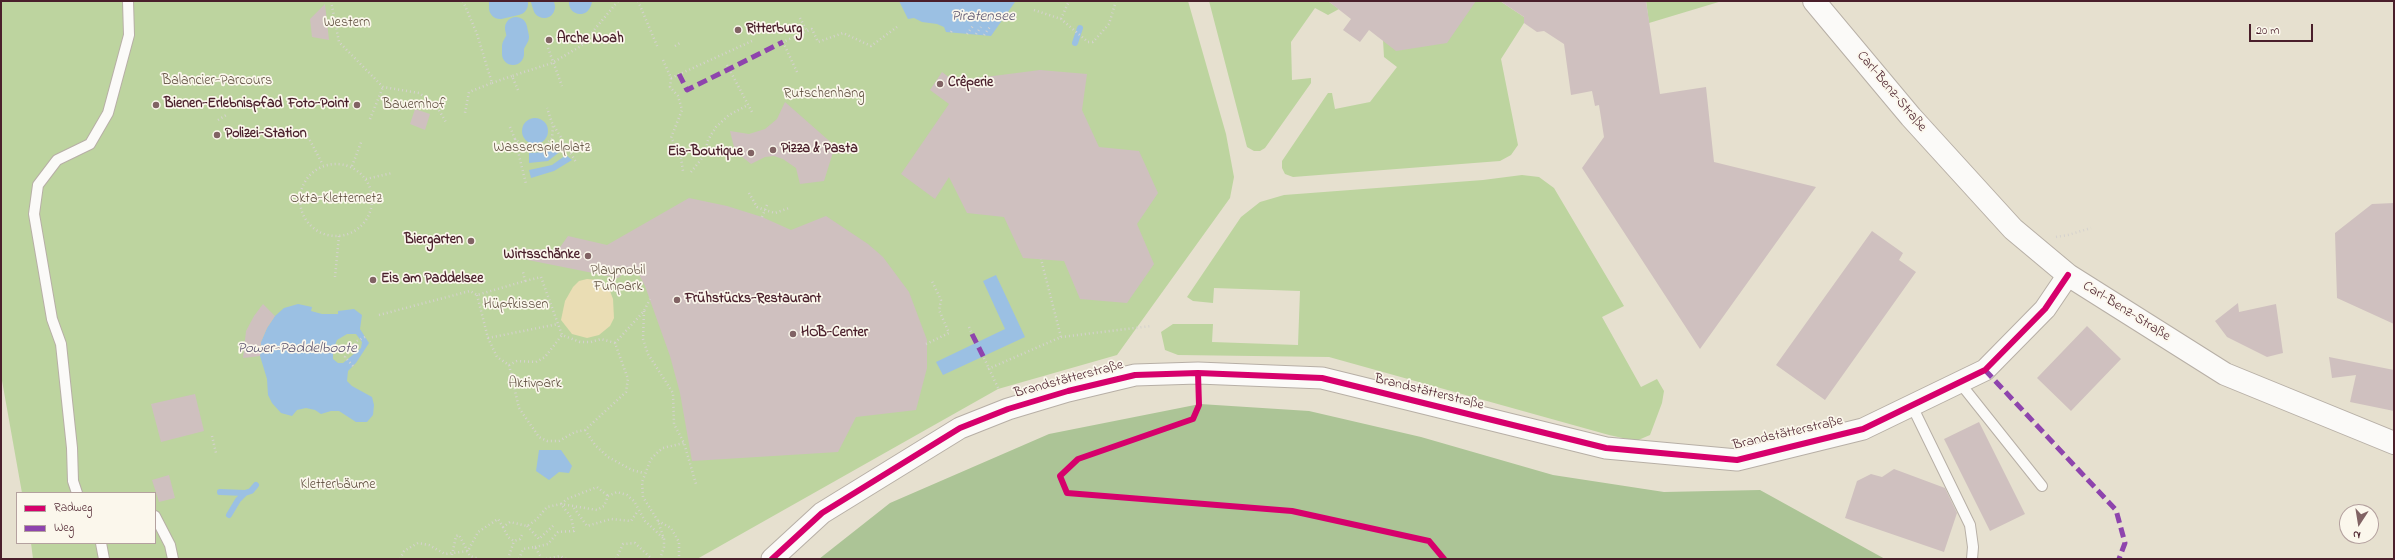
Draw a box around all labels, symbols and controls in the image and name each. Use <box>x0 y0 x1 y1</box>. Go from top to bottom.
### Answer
water label: Piratensee <box>951 9 1015 27</box>
park label: Western <box>324 16 370 32</box>
scale bar <box>2251 16 2315 42</box>
place label: Ritterburg <box>746 22 802 38</box>
text: 20 m <box>2256 22 2279 40</box>
marker: Ritterburg <box>733 25 743 35</box>
place label: Arche Noah <box>557 32 624 48</box>
marker: Arche Noah <box>544 35 554 45</box>
street label: Carl-Benz-Straße <box>1852 48 1930 136</box>
park label: Balancier-Parcours <box>162 74 272 90</box>
place label: Crêperie <box>948 76 993 92</box>
marker: Crêperie <box>935 79 945 89</box>
park label: Rutschenhang <box>784 87 864 103</box>
place label: Bienen-Erlebnispfad <box>164 97 282 113</box>
place label: Foto-Point <box>288 97 349 113</box>
park label: Bauernhof <box>383 98 445 114</box>
marker: Bienen-Erlebnispfad <box>151 100 161 110</box>
marker: Foto-Point <box>352 100 362 110</box>
place label: Polizei-Station <box>225 127 307 143</box>
marker: Polizei-Station <box>212 130 222 140</box>
park label: Wasserspielplatz <box>494 141 590 157</box>
place label: Pizza & Pasta <box>781 142 858 158</box>
place label: Eis-Boutique <box>668 145 743 161</box>
marker: Pizza & Pasta <box>768 145 778 155</box>
marker: Eis-Boutique <box>746 148 756 158</box>
park label: Okta-Kletternetz <box>290 192 382 208</box>
place label: Biergarten <box>404 233 463 249</box>
marker: Biergarten <box>466 236 476 246</box>
place label: Wirtsschänke <box>503 248 580 264</box>
marker: Wirtsschänke <box>583 251 593 261</box>
park label: Playmobil Funpark <box>591 264 645 296</box>
place label: Eis am Paddelsee <box>381 272 483 288</box>
marker: Eis am Paddelsee <box>368 275 378 285</box>
street label: Carl-Benz-Straße <box>2079 278 2173 346</box>
place label: Frühstücks-Restaurant <box>685 292 821 308</box>
marker: Frühstücks-Restaurant <box>672 295 682 305</box>
park label: Hüpfkissen <box>484 298 548 314</box>
place label: HOB-Center <box>801 326 868 342</box>
marker: HOB-Center <box>788 329 798 339</box>
water label: Power-Paddelboote <box>237 341 357 359</box>
street label: Brandstätterstraße <box>1013 357 1125 403</box>
street label: Brandstätterstraße <box>1372 371 1486 415</box>
park label: Aktivpark <box>508 377 562 393</box>
street label: Brandstätterstraße <box>1731 413 1845 455</box>
park label: Kletterbäume <box>300 478 376 494</box>
legend <box>16 492 156 544</box>
text: Radweg <box>54 499 93 517</box>
north arrow <box>2339 504 2379 544</box>
text: Weg <box>54 519 74 537</box>
text: N <box>2351 526 2362 543</box>

